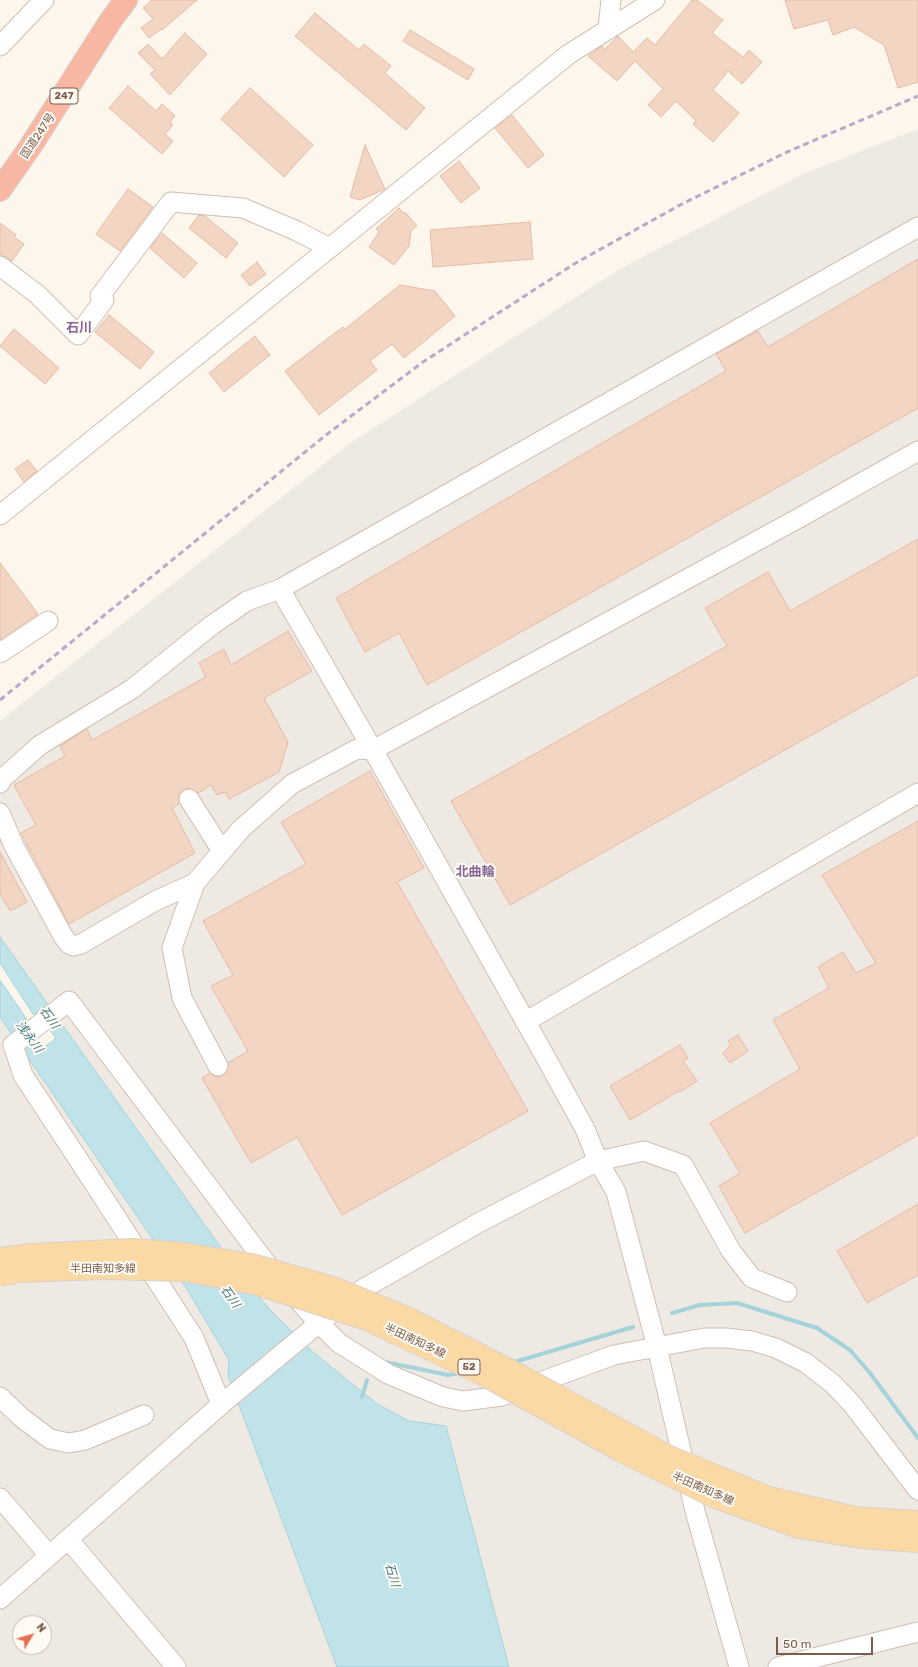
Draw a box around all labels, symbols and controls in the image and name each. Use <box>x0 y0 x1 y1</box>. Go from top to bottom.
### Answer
road number: 247 <box>50 88 78 104</box>
street label: 国道247号 <box>18 111 58 161</box>
district label: 石川 <box>66 320 92 336</box>
district label: 北曲輪 <box>456 864 494 880</box>
water label: 石川 <box>36 1004 62 1032</box>
water label: 浅永川 <box>12 1018 46 1056</box>
street label: 半田南知多線 <box>70 1262 136 1276</box>
water label: 石川 <box>217 1283 243 1311</box>
street label: 半田南知多線 <box>382 1321 448 1361</box>
road number: 52 <box>458 1359 480 1375</box>
street label: 半田南知多線 <box>670 1470 736 1508</box>
water label: 石川 <box>382 1561 402 1589</box>
north arrow <box>12 1615 52 1655</box>
text: N <box>33 1621 49 1635</box>
scale bar <box>778 1629 875 1655</box>
text: 50 m <box>783 1637 811 1651</box>

